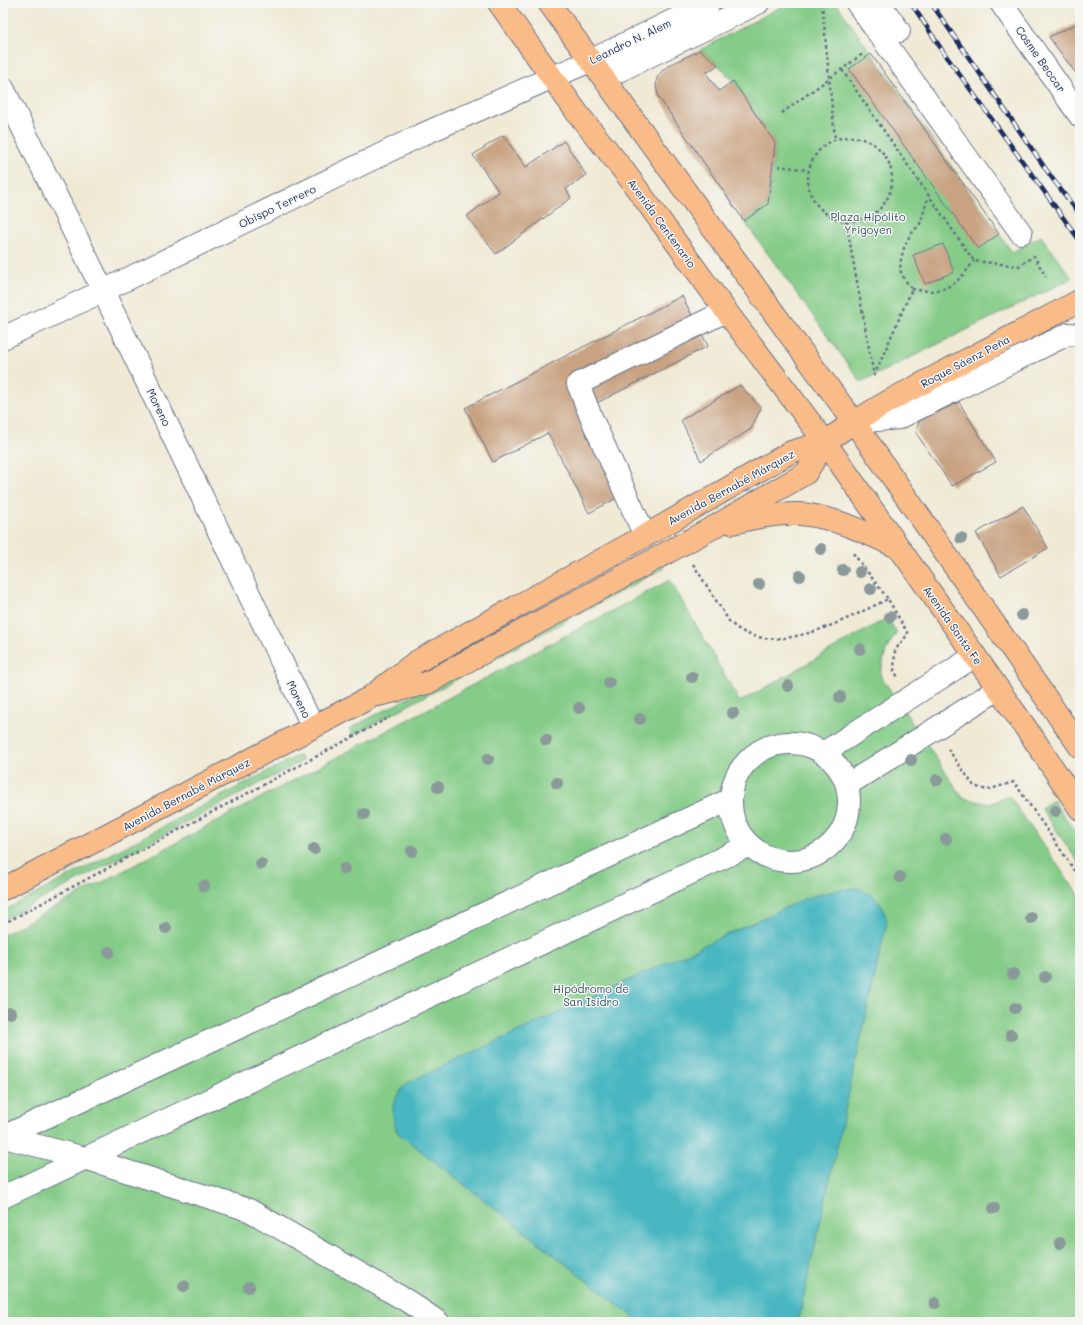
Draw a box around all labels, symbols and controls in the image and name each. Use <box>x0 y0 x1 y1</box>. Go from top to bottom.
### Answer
street label: Leandro N. Alem <box>587 15 673 67</box>
street label: Cosme Beccar <box>1013 23 1069 95</box>
street label: Avenida Centenario <box>625 175 700 271</box>
street label: Obispo Terrero <box>236 181 319 231</box>
park label: Plaza Hipólito Yrigoyen <box>831 209 906 237</box>
street label: Roque Sáenz Peña <box>918 331 1012 391</box>
street label: Moreno <box>143 386 175 429</box>
street label: Avenida Bernabé Márquez <box>665 446 797 528</box>
street label: Avenida Santa Fe <box>920 582 986 668</box>
street label: Moreno <box>283 678 315 721</box>
street label: Avenida Bernabé Márquez <box>120 754 252 834</box>
park label: Hipódromo de San Isidro <box>553 981 629 1009</box>

